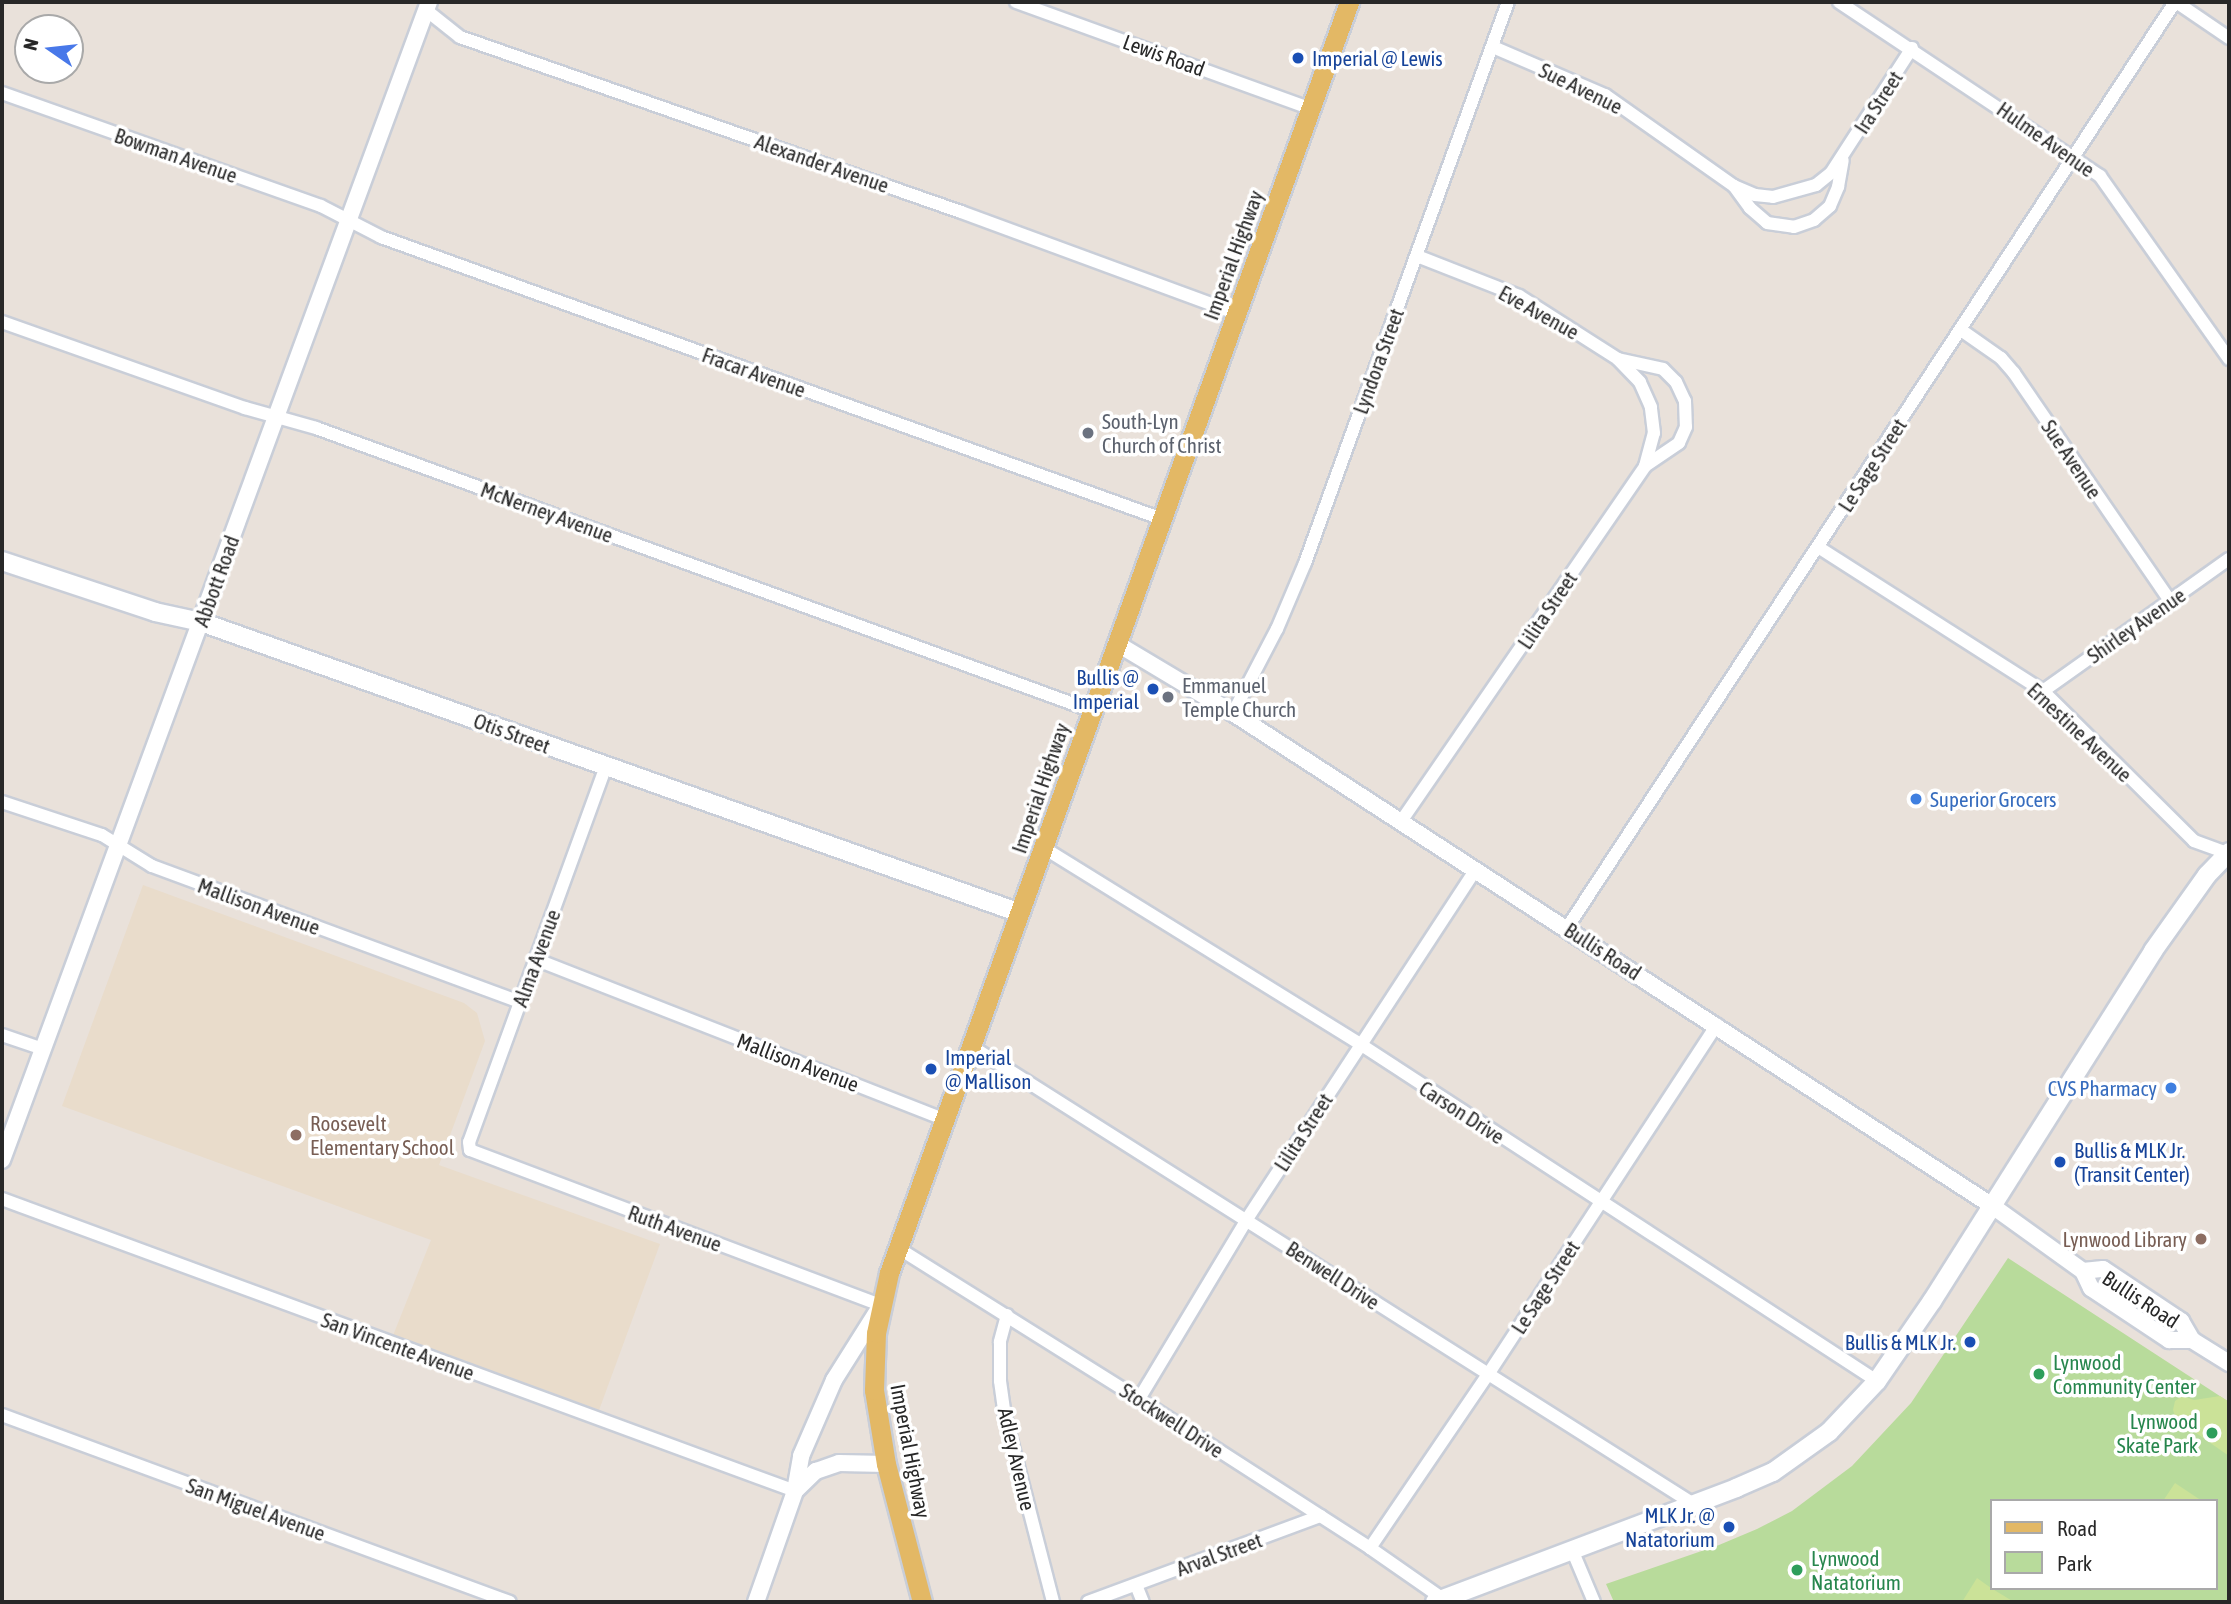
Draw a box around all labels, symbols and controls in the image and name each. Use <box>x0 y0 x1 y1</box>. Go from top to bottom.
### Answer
north arrow <box>14 14 84 84</box>
street label: Lewis Road <box>1120 29 1208 81</box>
text: N <box>19 36 43 53</box>
place label: Imperial @ Lewis <box>1312 45 1443 71</box>
marker: Imperial @ Lewis <box>1290 50 1306 66</box>
street label: Sue Avenue <box>1535 57 1627 119</box>
street label: Ira Street <box>1848 66 1908 138</box>
street label: Hulme Avenue <box>1992 96 2100 182</box>
street label: Bowman Avenue <box>111 122 241 188</box>
street label: Alexander Avenue <box>752 128 892 198</box>
street label: Imperial Highway <box>1198 187 1268 323</box>
street label: Eve Avenue <box>1494 280 1584 344</box>
street label: Lyndora Street <box>1347 305 1409 417</box>
street label: Fracar Avenue <box>699 342 809 402</box>
place label: South-Lyn Church of Christ <box>1102 408 1221 458</box>
street label: Le Sage Street <box>1833 414 1911 516</box>
street label: Sue Avenue <box>2037 415 2107 503</box>
marker: South-Lyn Church of Christ <box>1080 425 1096 441</box>
street label: McNerney Avenue <box>477 476 617 548</box>
street label: Abbott Road <box>188 532 244 630</box>
street label: Lilita Street <box>1512 566 1582 654</box>
street label: Shirley Avenue <box>2082 582 2190 668</box>
place label: Bullis @ Imperial <box>1073 664 1139 714</box>
place label: Emmanuel Temple Church <box>1182 672 1296 722</box>
street label: Ernestine Avenue <box>2022 677 2138 787</box>
marker: Bullis @ Imperial <box>1145 681 1161 697</box>
marker: Emmanuel Temple Church <box>1160 689 1176 705</box>
street label: Otis Street <box>470 708 554 758</box>
street label: Imperial Highway <box>1006 720 1074 856</box>
place label: Superior Grocers <box>1930 786 2057 812</box>
marker: Superior Grocers <box>1908 791 1924 807</box>
street label: Mallison Avenue <box>194 872 324 940</box>
street label: Alma Avenue <box>507 906 565 1010</box>
street label: Bullis Road <box>1560 917 1646 985</box>
street label: Mallison Avenue <box>734 1027 862 1097</box>
place label: Imperial @ Mallison <box>945 1044 1032 1094</box>
marker: Imperial @ Mallison <box>923 1061 939 1077</box>
street label: Carson Drive <box>1415 1075 1509 1149</box>
place label: CVS Pharmacy <box>2048 1075 2157 1101</box>
marker: CVS Pharmacy <box>2163 1080 2179 1096</box>
street label: Lilita Street <box>1268 1088 1338 1176</box>
place label: Roosevelt Elementary School <box>310 1110 454 1160</box>
marker: Roosevelt Elementary School <box>288 1127 304 1143</box>
place label: Bullis & MLK Jr. (Transit Center) <box>2074 1137 2190 1187</box>
marker: Bullis & MLK Jr. (Transit Center) <box>2052 1154 2068 1170</box>
street label: Ruth Avenue <box>625 1199 725 1257</box>
place label: Lynwood Library <box>2062 1226 2187 1252</box>
marker: Lynwood Library <box>2193 1231 2209 1247</box>
street label: Benwell Drive <box>1282 1235 1384 1315</box>
street label: Le Sage Street <box>1506 1236 1584 1338</box>
street label: Bullis Road <box>2098 1265 2184 1333</box>
street label: San Vincente Avenue <box>318 1307 478 1385</box>
place label: Bullis & MLK Jr. <box>1845 1329 1956 1355</box>
marker: Bullis & MLK Jr. <box>1962 1334 1978 1350</box>
place label: Lynwood Community Center <box>2053 1349 2196 1399</box>
marker: Lynwood Community Center <box>2031 1366 2047 1382</box>
street label: Stockwell Drive <box>1116 1377 1228 1463</box>
street label: Imperial Highway <box>886 1382 936 1520</box>
street label: Adley Avenue <box>993 1405 1041 1513</box>
place label: Lynwood Skate Park <box>2117 1408 2198 1458</box>
marker: Lynwood Skate Park <box>2204 1425 2220 1441</box>
street label: San Miguel Avenue <box>183 1472 329 1546</box>
legend <box>1990 1499 2217 1590</box>
place label: MLK Jr. @ Natatorium <box>1625 1502 1715 1552</box>
text: Road <box>2057 1516 2097 1540</box>
marker: MLK Jr. @ Natatorium <box>1721 1519 1737 1535</box>
street label: Arval Street <box>1173 1527 1265 1581</box>
place label: Lynwood Natatorium <box>1811 1545 1901 1595</box>
text: Park <box>2057 1551 2092 1575</box>
marker: Lynwood Natatorium <box>1789 1562 1805 1578</box>

